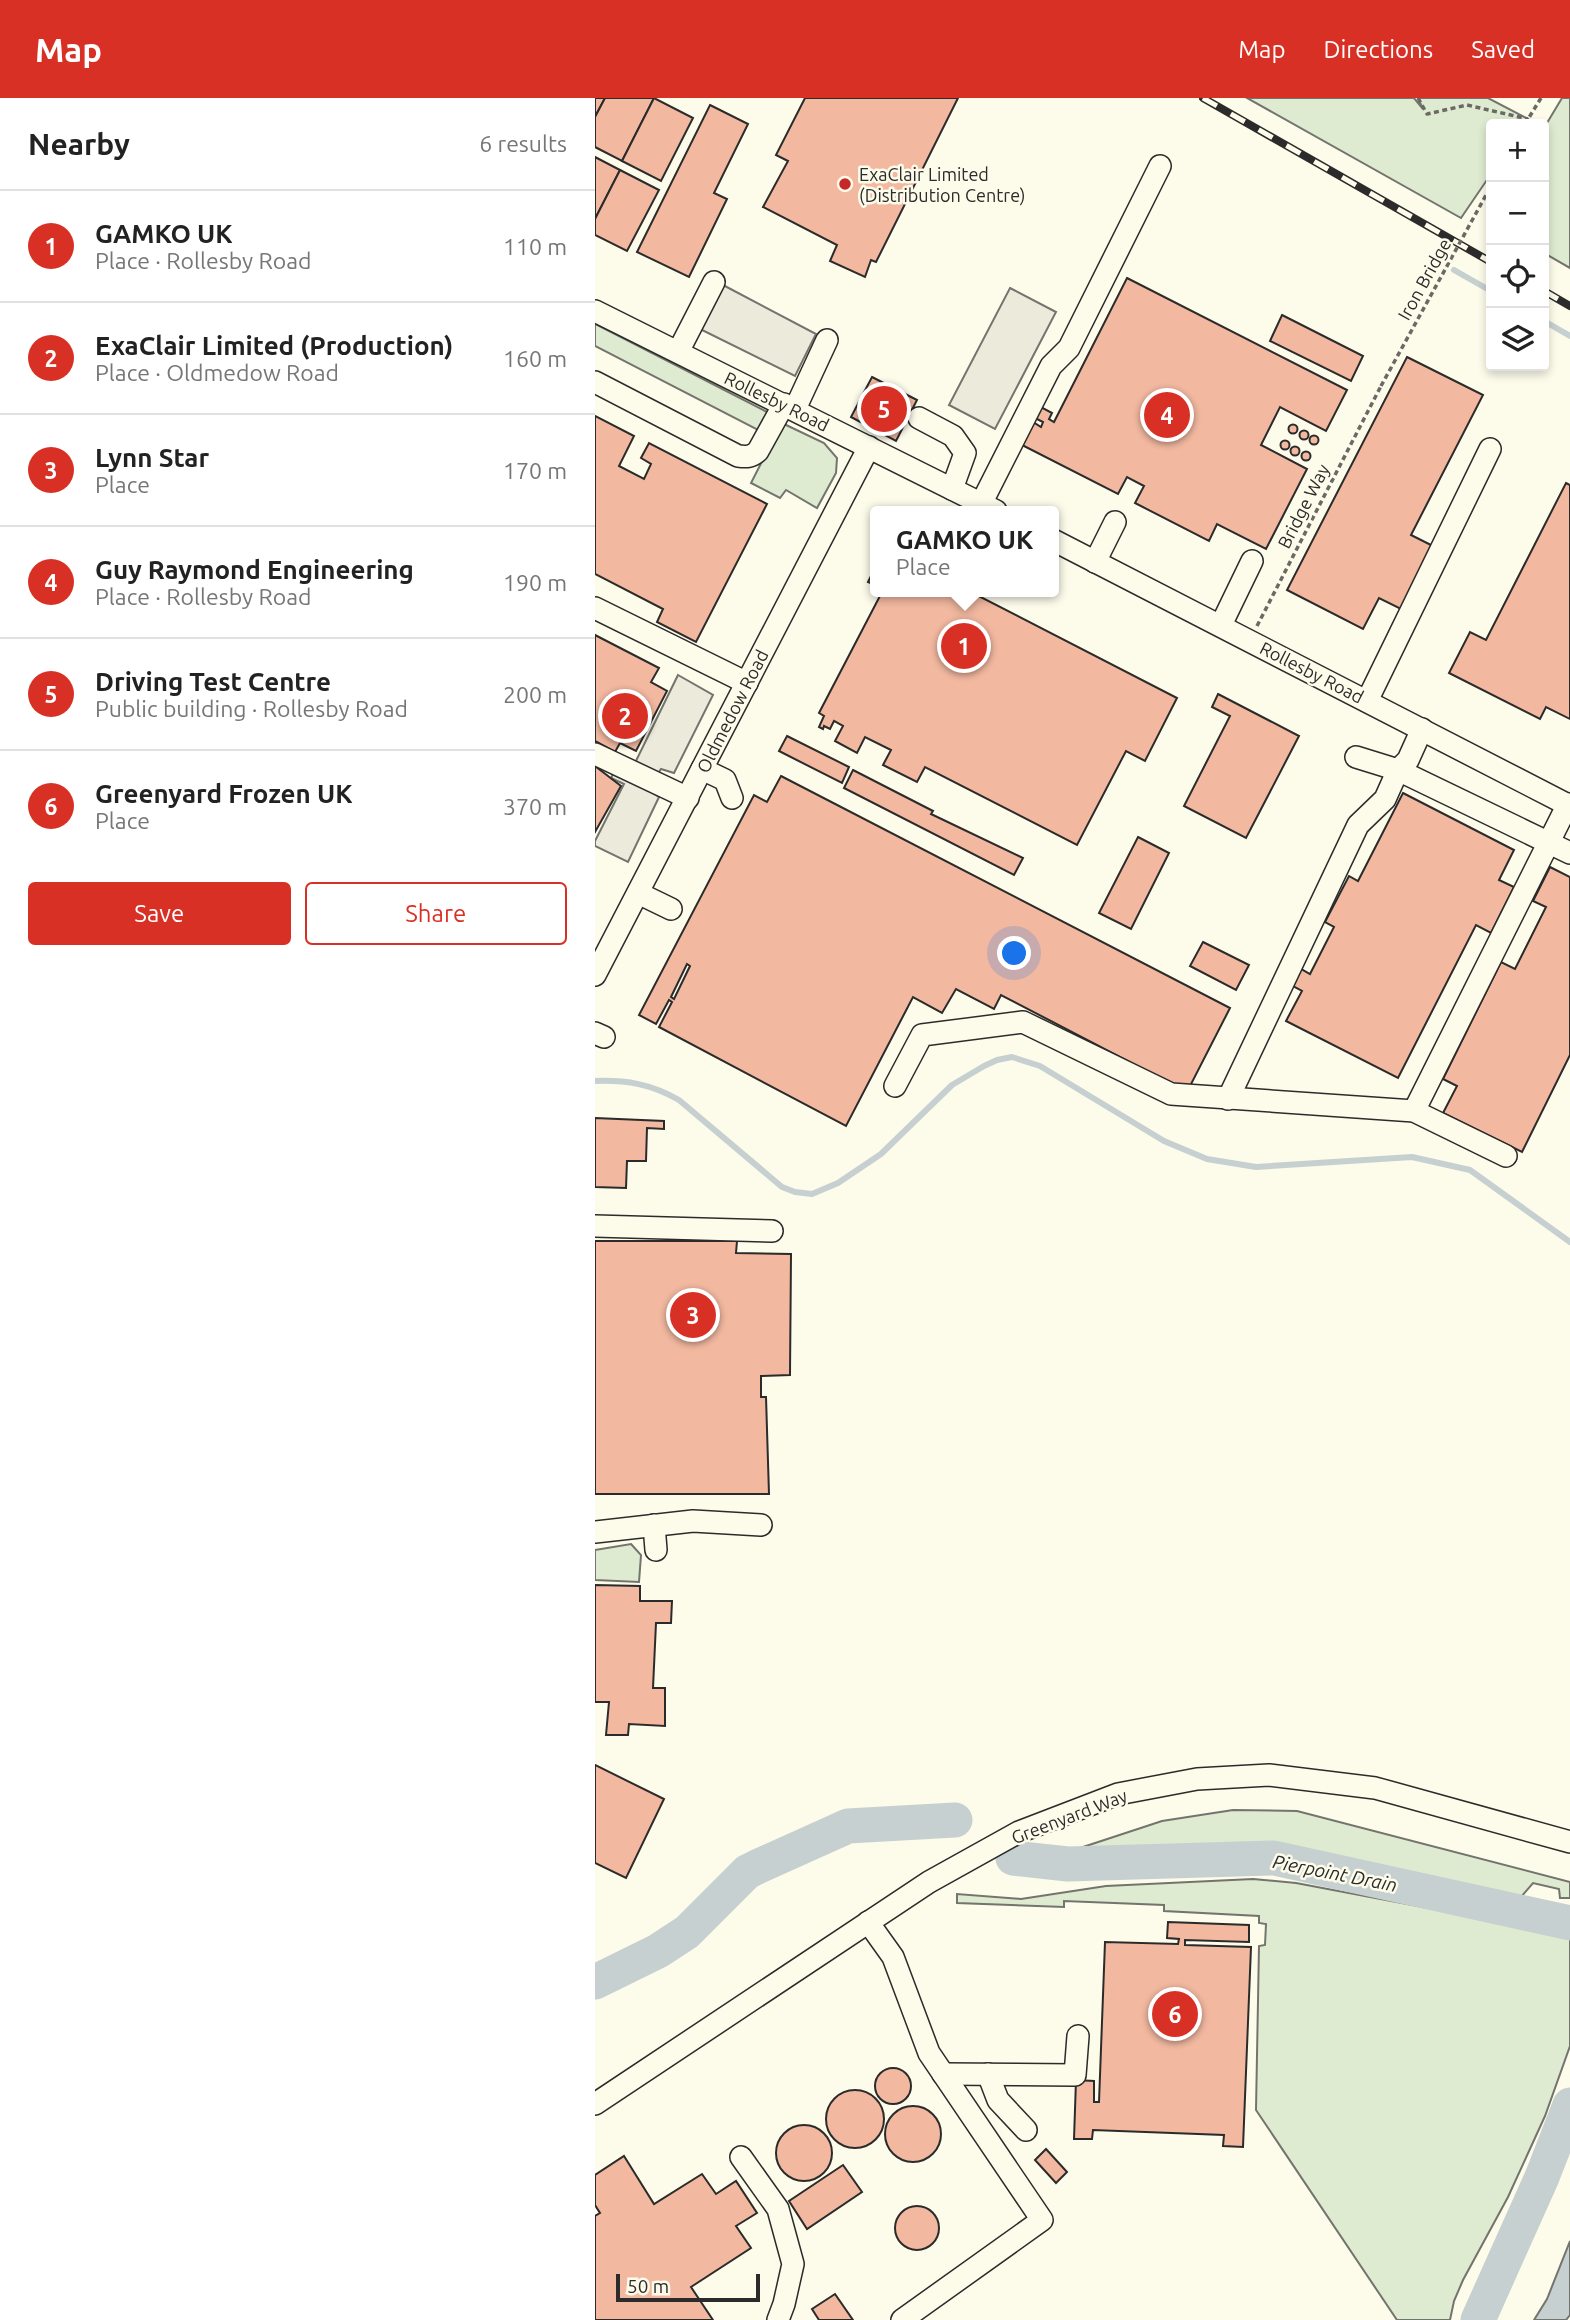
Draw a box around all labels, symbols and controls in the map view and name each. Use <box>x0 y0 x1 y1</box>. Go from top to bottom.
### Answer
text: Map <box>35 31 102 68</box>
text: Map <box>1238 36 1285 63</box>
text: Directions <box>1323 36 1433 63</box>
text: Saved <box>1471 36 1535 63</box>
map controls <box>1486 119 1549 371</box>
button: + <box>1486 119 1549 182</box>
text: Nearby <box>28 127 130 161</box>
text: 6 results <box>479 131 567 156</box>
place label: ExaClair Limited (Distribution Centre) <box>859 164 1025 206</box>
marker: ExaClair Limited (Distribution Centre) <box>837 176 853 192</box>
button: − <box>1486 182 1549 245</box>
text: GAMKO UK <box>95 219 233 248</box>
text: 1 <box>45 234 57 259</box>
text: 110 m <box>503 234 567 259</box>
street label: Iron Bridge <box>1393 235 1455 323</box>
button: locate <box>1486 245 1549 308</box>
text: Place · Rollesby Road <box>95 248 311 273</box>
button: layers <box>1486 308 1549 371</box>
text: ExaClair Limited (Production) <box>95 331 453 360</box>
text: 2 <box>45 346 57 371</box>
text: 160 m <box>503 346 567 371</box>
text: Place · Oldmedow Road <box>95 360 339 385</box>
street label: Rollesby Road <box>722 367 832 435</box>
pin: 5 <box>861 383 907 435</box>
pin: 4 <box>1144 389 1190 441</box>
text: Lynn Star <box>95 443 209 472</box>
text: 3 <box>45 458 57 483</box>
text: 170 m <box>503 458 567 483</box>
street label: Bridge Way <box>1273 460 1333 551</box>
text: Place <box>95 472 150 497</box>
popup <box>870 506 1059 597</box>
text: GAMKO UK <box>896 525 1033 554</box>
text: Place <box>896 554 951 579</box>
text: Guy Raymond Engineering <box>95 555 414 584</box>
text: 4 <box>45 570 57 595</box>
text: 190 m <box>503 570 567 595</box>
text: Place · Rollesby Road <box>95 584 311 609</box>
pin: 1 <box>941 620 987 672</box>
street label: Rollesby Road <box>1257 637 1367 707</box>
street label: Oldmedow Road <box>692 646 772 776</box>
text: Driving Test Centre <box>95 667 331 696</box>
text: 5 <box>45 682 57 707</box>
text: 200 m <box>503 682 567 707</box>
pin: 2 <box>602 690 648 742</box>
text: Public building · Rollesby Road <box>95 696 408 721</box>
text: Greenyard Frozen UK <box>95 779 352 808</box>
text: 6 <box>45 794 57 819</box>
text: 370 m <box>503 794 567 819</box>
text: Place <box>95 808 150 833</box>
button: Save <box>28 882 291 945</box>
button: Share <box>305 882 567 945</box>
your location <box>997 936 1031 970</box>
pin: 3 <box>670 1289 716 1341</box>
street label: Greenyard Way <box>1008 1785 1130 1847</box>
water label: Pierpoint Drain <box>1271 1850 1399 1896</box>
pin: 6 <box>1152 1988 1198 2040</box>
scale bar <box>616 2271 759 2303</box>
text: 50 m <box>627 2275 669 2297</box>

